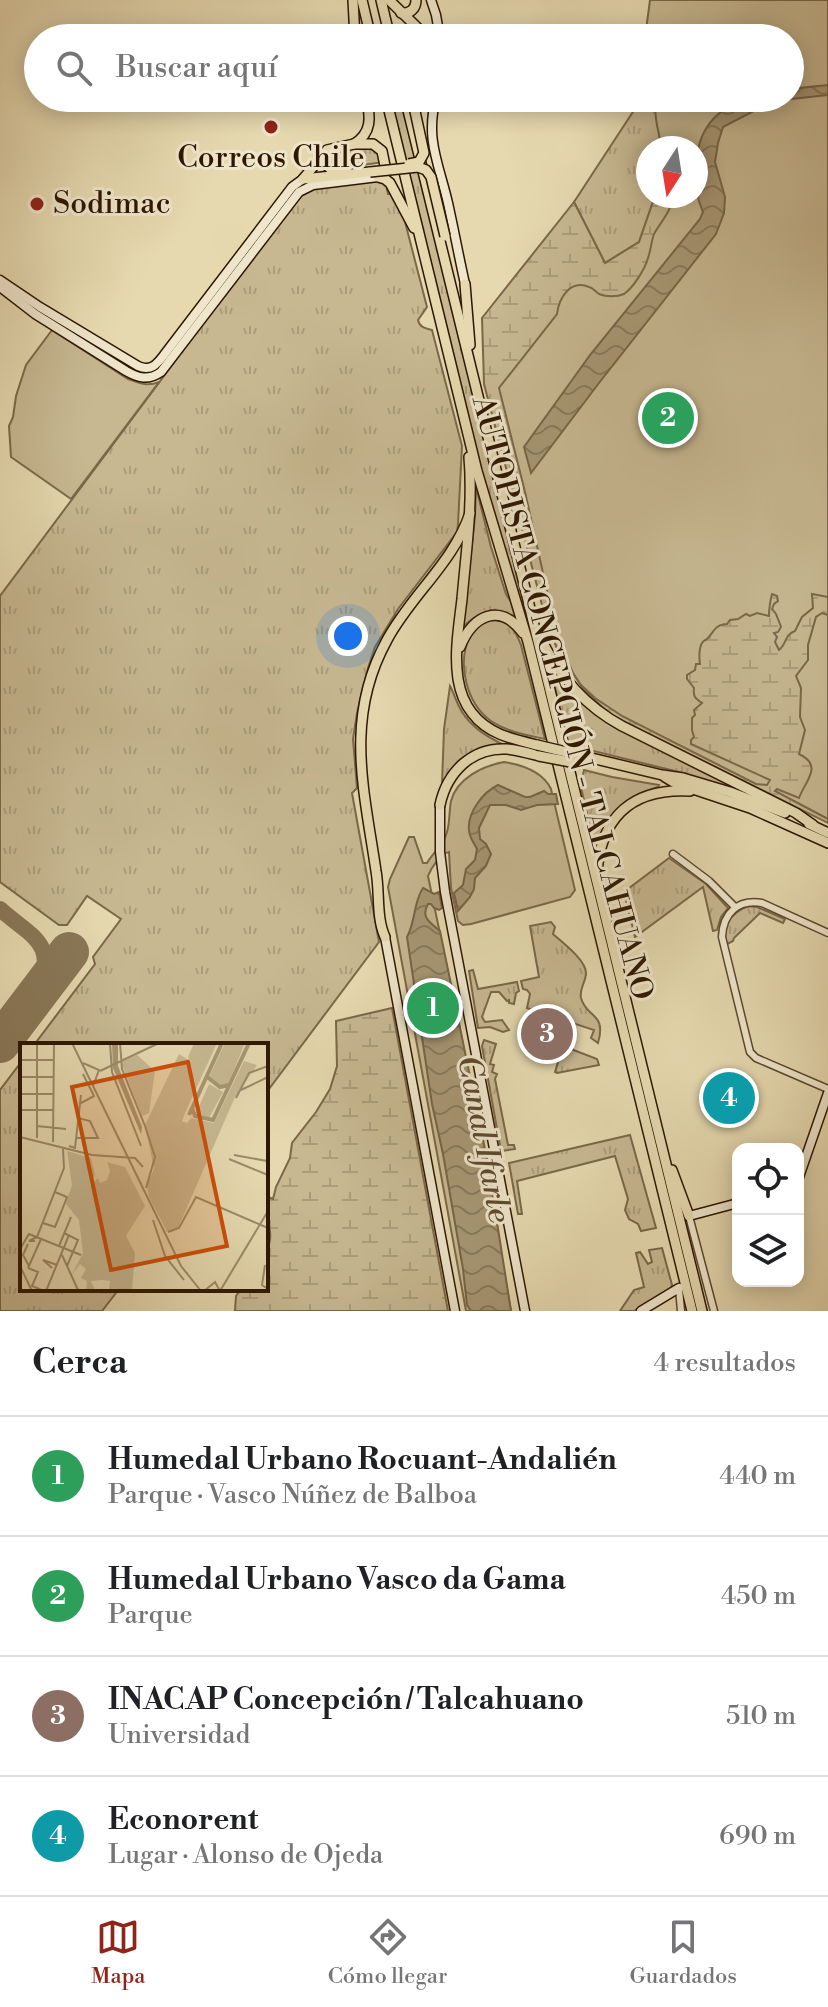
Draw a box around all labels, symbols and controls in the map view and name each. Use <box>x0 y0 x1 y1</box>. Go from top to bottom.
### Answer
search box <box>24 24 804 112</box>
icon: search <box>52 46 96 90</box>
text: Buscar aquí <box>116 49 278 87</box>
marker: Correos Chile <box>262 118 280 136</box>
north arrow <box>636 136 708 208</box>
place label: Correos Chile <box>177 139 365 177</box>
place label: Sodimac <box>53 185 171 223</box>
marker: Sodimac <box>28 195 46 213</box>
pin: 2 <box>642 388 694 448</box>
street label: AUTOPISTA CONCEPCIÓN - TALCAHUANO <box>463 390 663 1004</box>
your location <box>328 616 368 656</box>
pin: 1 <box>407 978 459 1038</box>
pin: 3 <box>521 1004 573 1064</box>
inset map <box>20 1043 268 1291</box>
water label: Canal Ifarle <box>448 1052 520 1226</box>
pin: 4 <box>703 1068 755 1128</box>
map controls <box>732 1143 804 1287</box>
button: locate <box>732 1143 804 1215</box>
button: layers <box>732 1215 804 1287</box>
text: Cerca <box>32 1342 127 1384</box>
text: 4 resultados <box>654 1347 796 1379</box>
text: Humedal Urbano Rocuant-Andalién <box>108 1441 617 1479</box>
text: 1 <box>52 1460 64 1492</box>
text: 440 m <box>719 1460 796 1492</box>
text: Parque · Vasco Núñez de Balboa <box>108 1479 477 1511</box>
text: Humedal Urbano Vasco da Gama <box>108 1561 566 1599</box>
text: 2 <box>50 1580 66 1612</box>
text: 450 m <box>721 1580 796 1612</box>
text: Parque <box>108 1599 193 1631</box>
text: INACAP Concepción / Talcahuano <box>108 1681 584 1719</box>
text: 3 <box>50 1700 66 1732</box>
text: 510 m <box>726 1700 796 1732</box>
text: Universidad <box>108 1719 250 1751</box>
text: Econorent <box>108 1801 258 1839</box>
text: 4 <box>49 1820 67 1852</box>
text: 690 m <box>719 1820 796 1852</box>
text: Lugar · Alonso de Ojeda <box>108 1839 383 1871</box>
tab: Mapa <box>91 1915 146 1990</box>
tab: Cómo llegar <box>328 1915 447 1990</box>
tab: Guardados <box>630 1915 737 1990</box>

